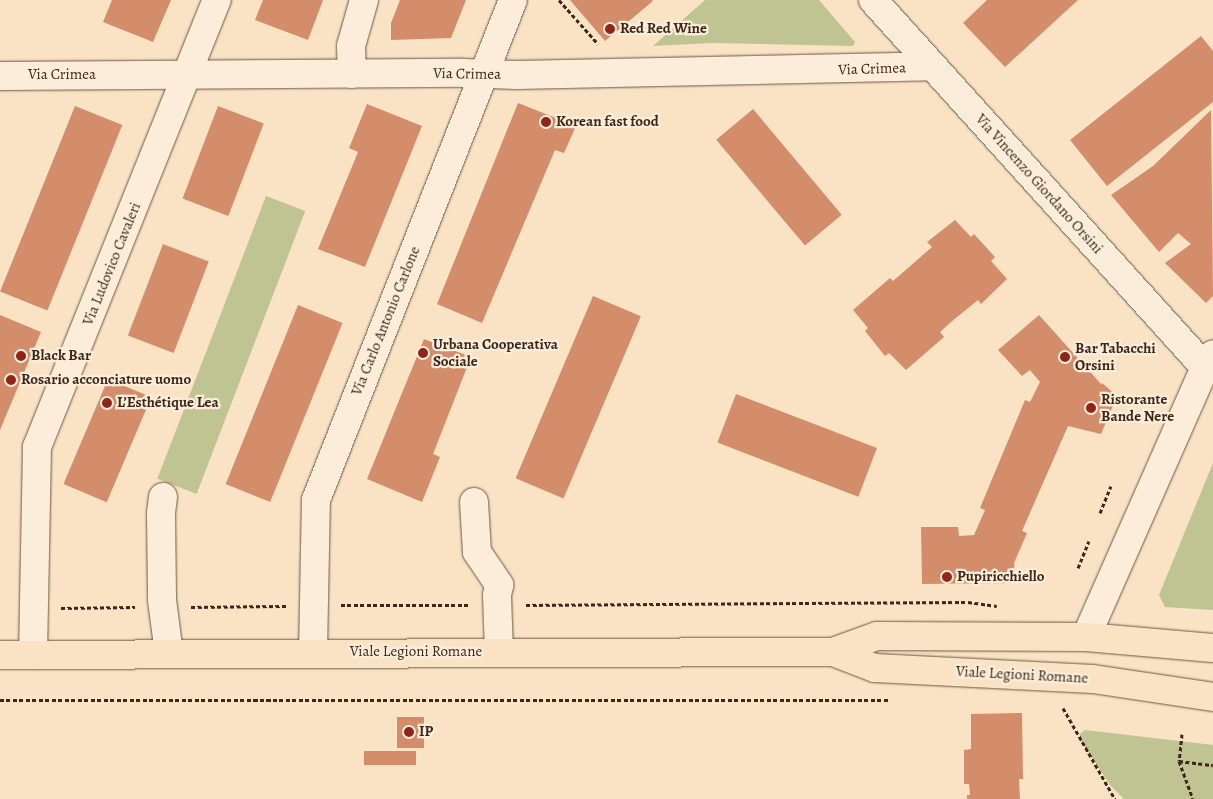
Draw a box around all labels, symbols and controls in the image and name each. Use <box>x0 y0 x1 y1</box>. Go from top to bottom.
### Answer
place label: Red Red Wine <box>620 20 707 38</box>
marker: Red Red Wine <box>604 23 616 35</box>
street label: Via Crimea <box>838 59 906 79</box>
street label: Via Crimea <box>433 64 501 84</box>
street label: Via Crimea <box>28 66 96 84</box>
street label: Via Vincenzo Giordano Orsini <box>972 110 1106 258</box>
place label: Korean fast food <box>556 113 659 131</box>
marker: Korean fast food <box>540 116 552 128</box>
street label: Via Ludovico Cavaleri <box>79 200 145 328</box>
street label: Via Carlo Antonio Carlone <box>348 244 424 398</box>
place label: Urbana Cooperativa Sociale <box>433 335 558 370</box>
place label: Bar Tabacchi Orsini <box>1075 339 1156 374</box>
place label: Black Bar <box>31 347 91 365</box>
marker: Urbana Cooperativa Sociale <box>417 347 429 359</box>
marker: Black Bar <box>15 350 27 362</box>
marker: Bar Tabacchi Orsini <box>1059 351 1071 363</box>
place label: Rosario acconciature uomo <box>21 371 191 389</box>
marker: Rosario acconciature uomo <box>5 374 17 386</box>
place label: Ristorante Bande Nere <box>1101 390 1174 425</box>
place label: L’Esthétique Lea <box>117 394 219 412</box>
marker: L’Esthétique Lea <box>101 397 113 409</box>
marker: Ristorante Bande Nere <box>1085 402 1097 414</box>
place label: Pupiricchiello <box>957 568 1044 586</box>
marker: Pupiricchiello <box>941 571 953 583</box>
street label: Viale Legioni Romane <box>350 643 482 661</box>
street label: Viale Legioni Romane <box>955 663 1089 687</box>
place label: IP <box>419 723 433 741</box>
marker: IP <box>403 726 415 738</box>

